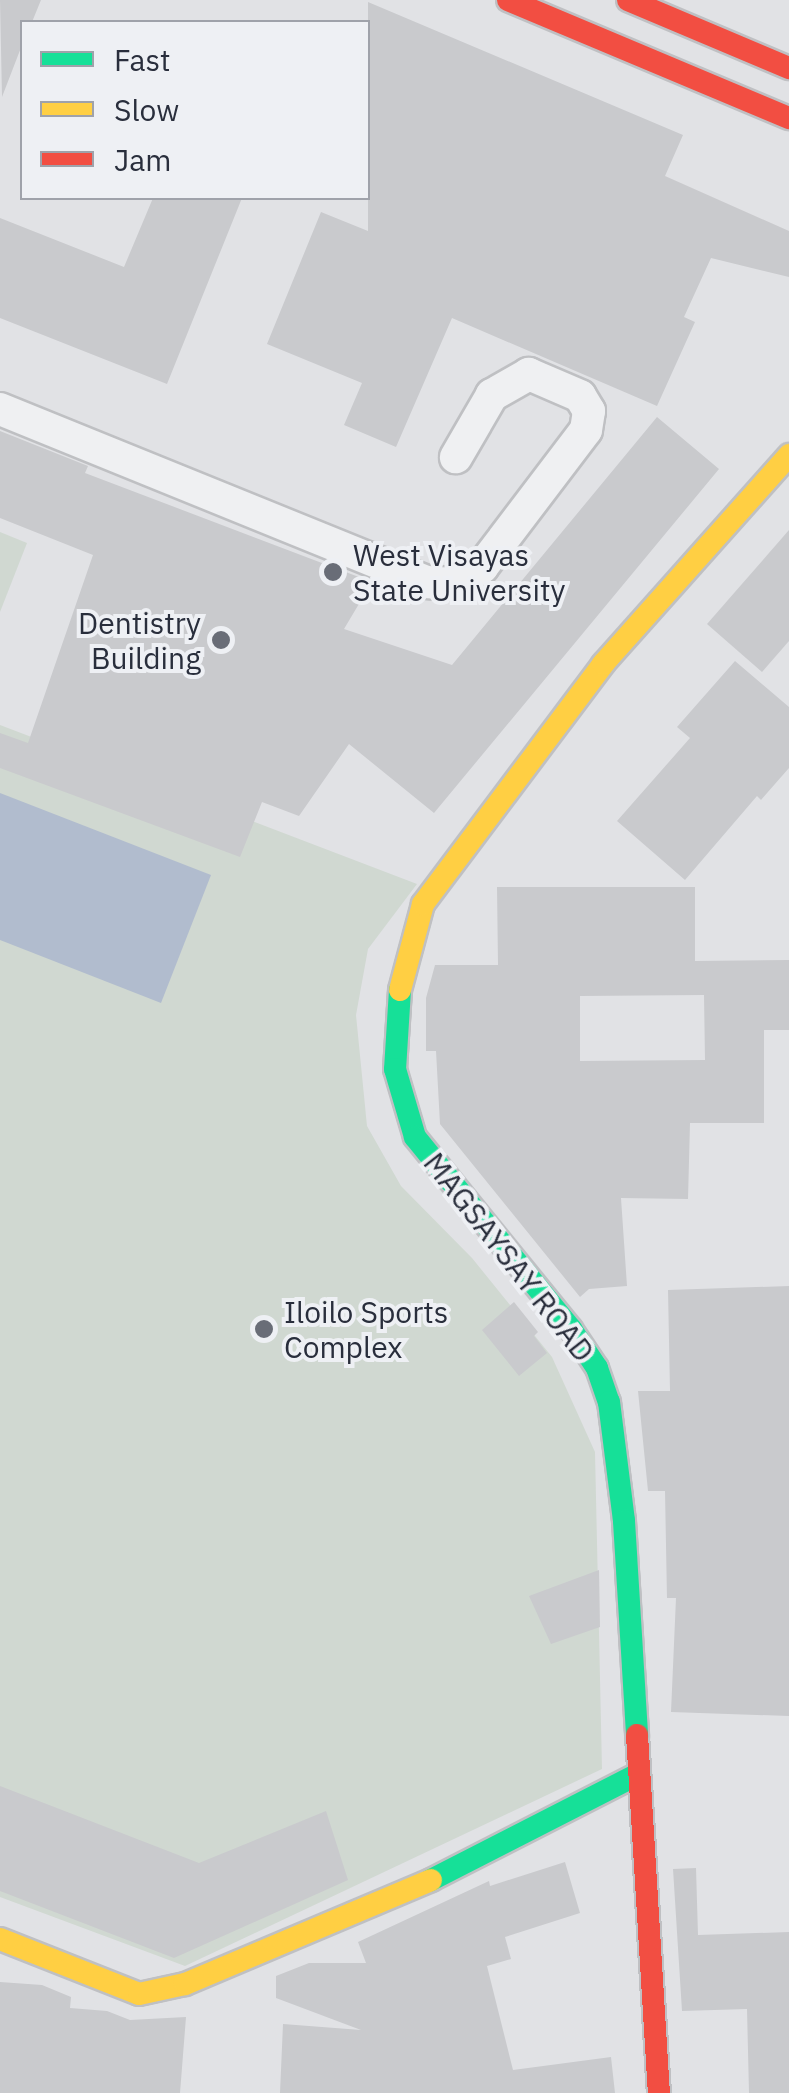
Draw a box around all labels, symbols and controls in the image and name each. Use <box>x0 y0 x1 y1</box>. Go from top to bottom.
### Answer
legend <box>20 20 370 200</box>
text: Fast <box>114 40 171 79</box>
text: Slow <box>114 90 179 129</box>
text: Jam <box>114 140 172 179</box>
place label: West Visayas State University <box>353 537 565 608</box>
marker: West Visayas State University <box>322 561 344 583</box>
place label: Dentistry Building <box>78 605 201 676</box>
marker: Dentistry Building <box>210 629 232 651</box>
street label: MAGSAYSAY ROAD <box>416 1145 602 1369</box>
place label: Iloilo Sports Complex <box>284 1294 448 1364</box>
marker: Iloilo Sports Complex <box>253 1318 275 1340</box>

